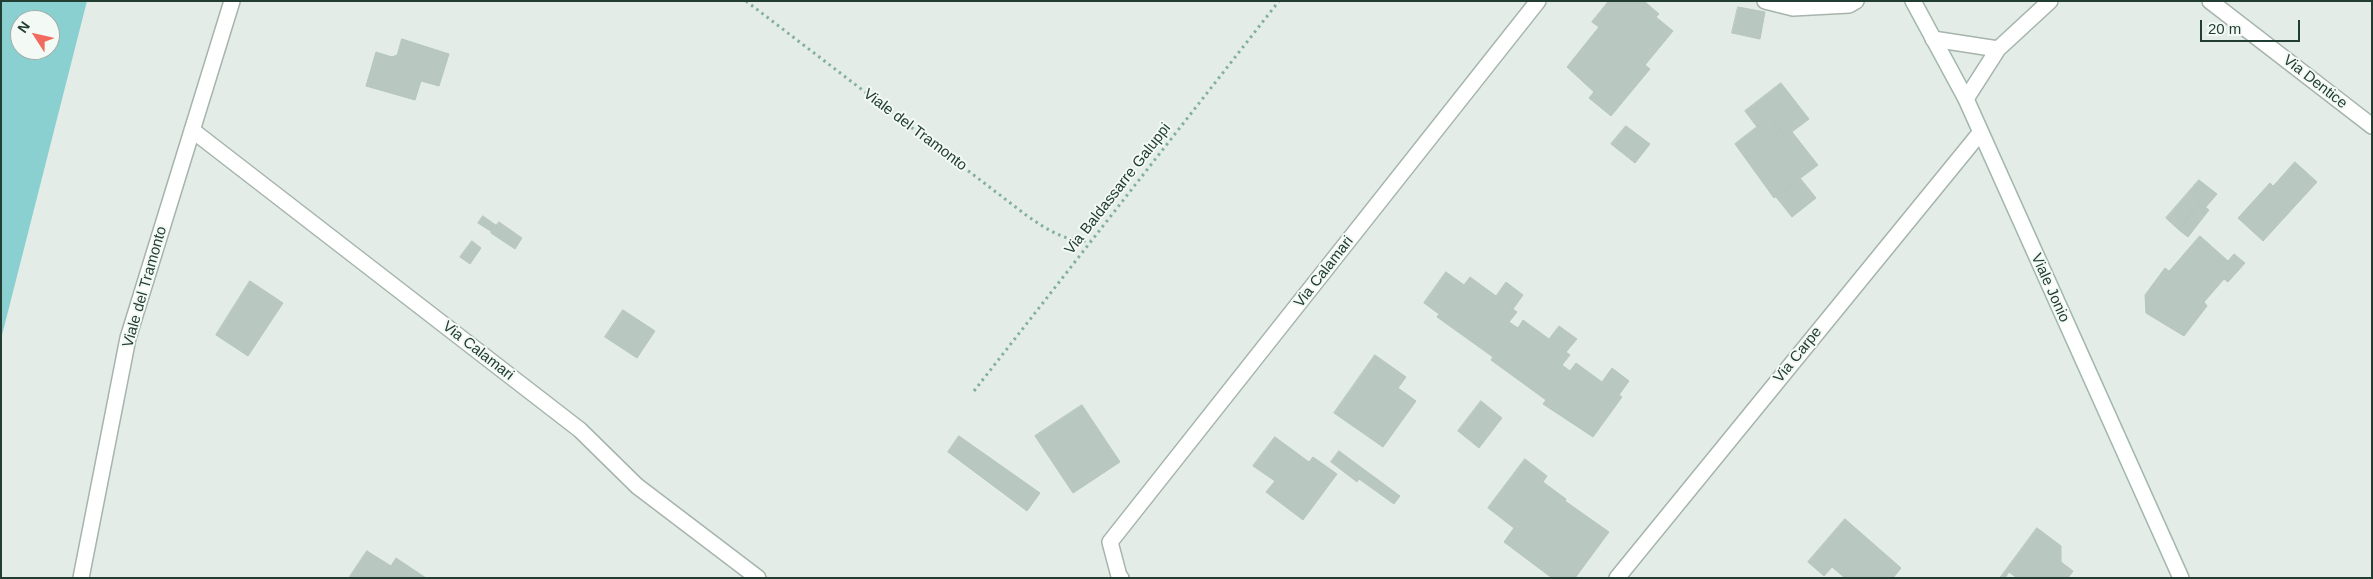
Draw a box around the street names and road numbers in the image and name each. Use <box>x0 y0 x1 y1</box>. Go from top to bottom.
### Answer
street label: Via Dentice <box>2279 51 2351 113</box>
street label: Viale del Tramonto <box>860 85 970 175</box>
street label: Via Baldassarre Galuppi <box>1061 120 1175 258</box>
street label: Viale del Tramonto <box>119 224 171 350</box>
street label: Via Calamari <box>1291 233 1357 311</box>
street label: Viale Jonio <box>2027 251 2073 325</box>
street label: Via Calamari <box>439 318 517 384</box>
street label: Via Carpe <box>1770 324 1826 386</box>

